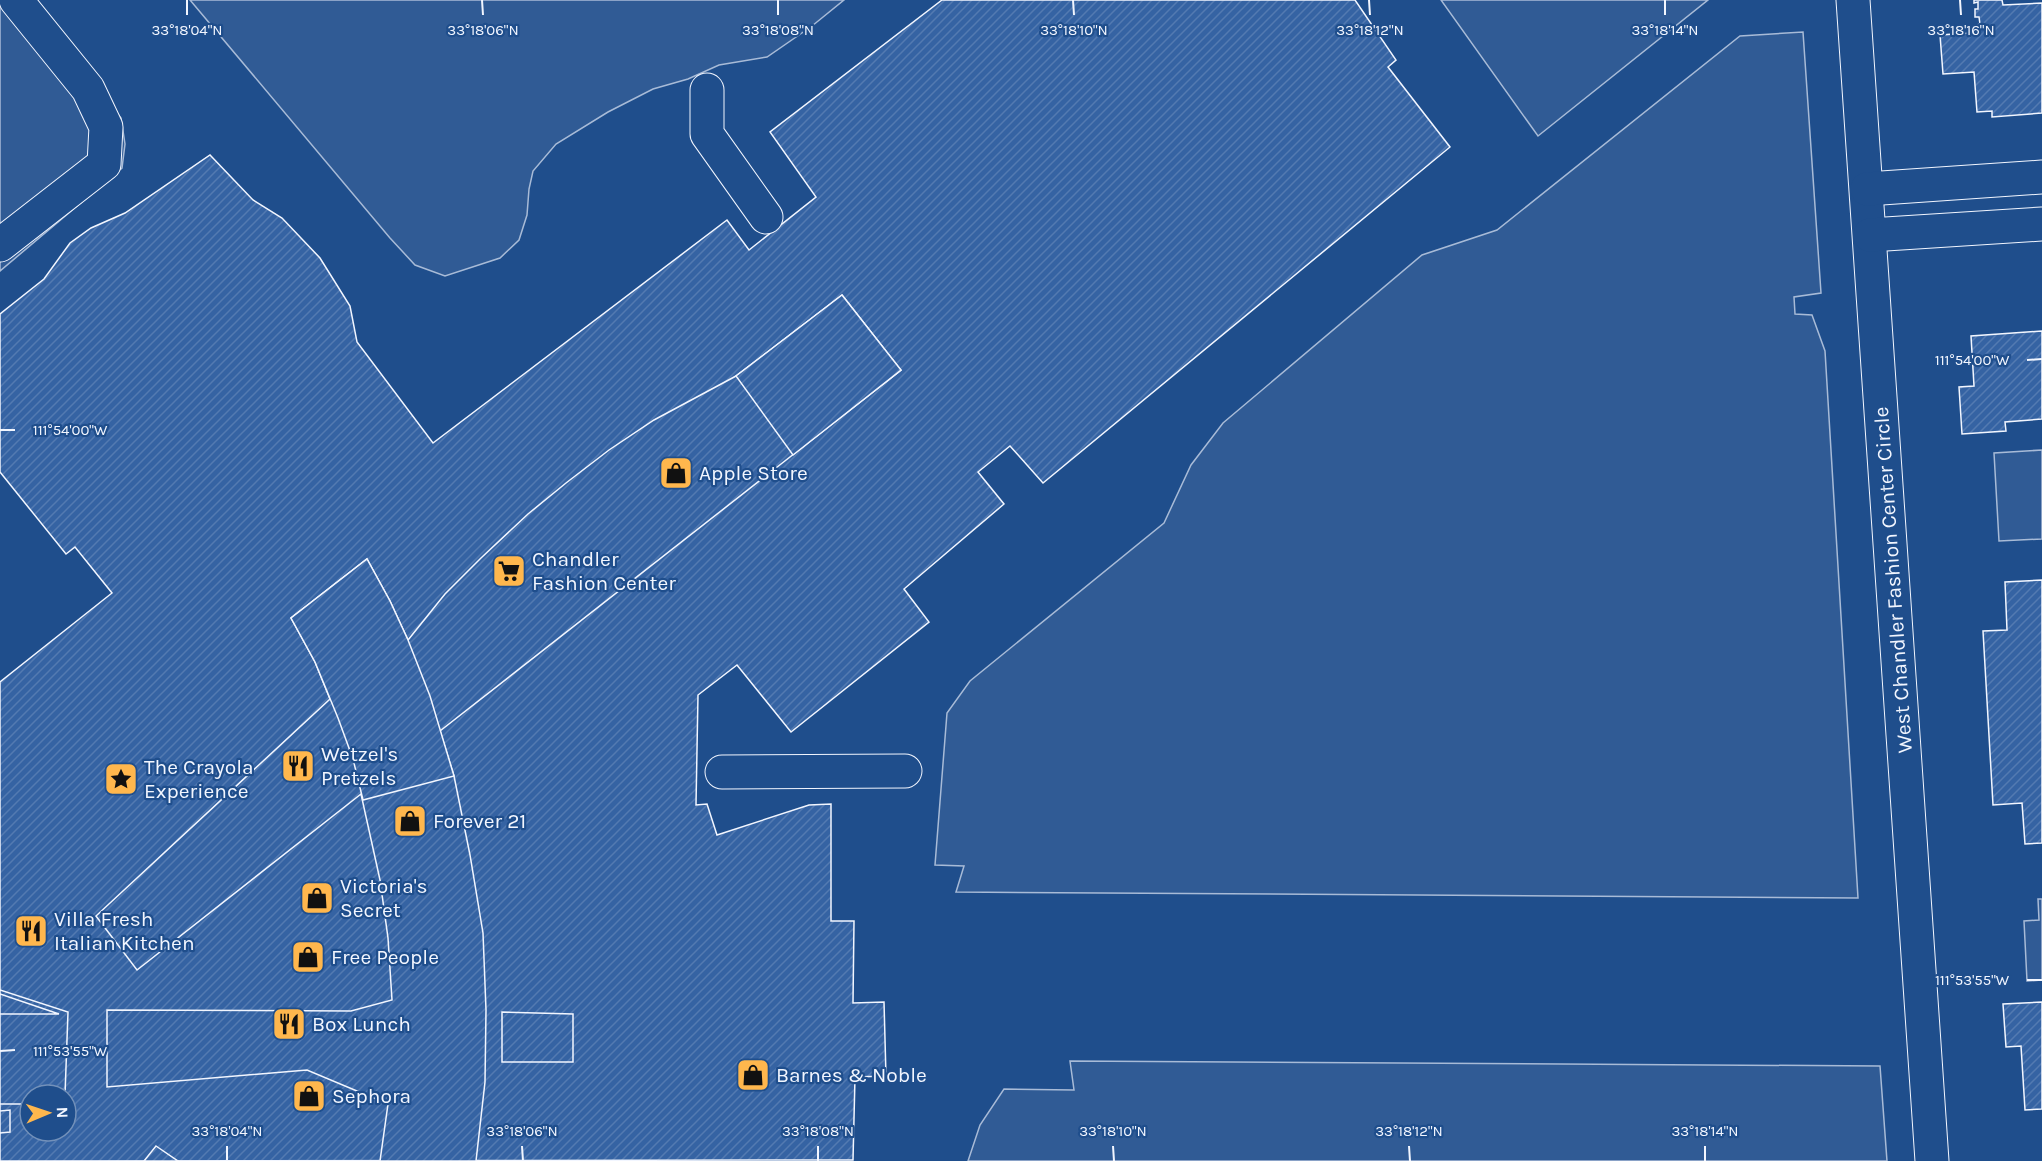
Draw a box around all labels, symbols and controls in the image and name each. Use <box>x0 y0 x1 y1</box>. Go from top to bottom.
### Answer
text: 33°18'04"N <box>151 21 223 39</box>
text: 33°18'06"N <box>447 21 519 39</box>
text: 33°18'08"N <box>742 21 814 39</box>
text: 33°18'10"N <box>1040 21 1108 39</box>
text: 33°18'12"N <box>1336 21 1404 39</box>
text: 33°18'14"N <box>1631 21 1699 39</box>
text: 33°18'16"N <box>1927 21 1995 39</box>
text: 111°54'00"W <box>1935 351 2010 369</box>
street label: West Chandler Fashion Center Circle <box>1869 406 1917 754</box>
text: 111°54'00"W <box>33 421 108 439</box>
shop icon: Apple Store <box>658 455 694 491</box>
place label: Apple Store <box>699 461 808 485</box>
place label: Chandler Fashion Center <box>532 547 676 595</box>
supermarket icon: Chandler Fashion Center <box>491 553 527 589</box>
place label: Wetzel's Pretzels <box>321 742 398 790</box>
restaurant icon: Wetzel's Pretzels <box>280 748 316 784</box>
place label: The Crayola Experience <box>144 755 254 803</box>
place icon: The Crayola Experience <box>103 761 139 797</box>
shop icon: Forever 21 <box>392 803 428 839</box>
place label: Forever 21 <box>433 809 526 833</box>
place label: Victoria's Secret <box>340 874 428 922</box>
shop icon: Victoria's Secret <box>299 880 335 916</box>
place label: Villa Fresh Italian Kitchen <box>54 907 195 955</box>
restaurant icon: Villa Fresh Italian Kitchen <box>13 913 49 949</box>
shop icon: Free People <box>290 939 326 975</box>
place label: Free People <box>331 945 439 969</box>
text: 111°53'55"W <box>1935 971 2010 989</box>
restaurant icon: Box Lunch <box>271 1006 307 1042</box>
place label: Box Lunch <box>312 1012 411 1036</box>
text: 111°53'55"W <box>33 1042 108 1060</box>
shop icon: Barnes & Noble <box>735 1057 771 1093</box>
place label: Barnes & Noble <box>776 1063 927 1087</box>
shop icon: Sephora <box>291 1078 327 1114</box>
north arrow <box>18 1083 78 1143</box>
place label: Sephora <box>332 1084 411 1108</box>
text: N <box>53 1106 72 1119</box>
text: 33°18'04"N <box>191 1122 263 1140</box>
text: 33°18'06"N <box>486 1122 558 1140</box>
text: 33°18'08"N <box>782 1122 854 1140</box>
text: 33°18'10"N <box>1079 1122 1147 1140</box>
text: 33°18'12"N <box>1375 1122 1443 1140</box>
text: 33°18'14"N <box>1671 1122 1739 1140</box>

